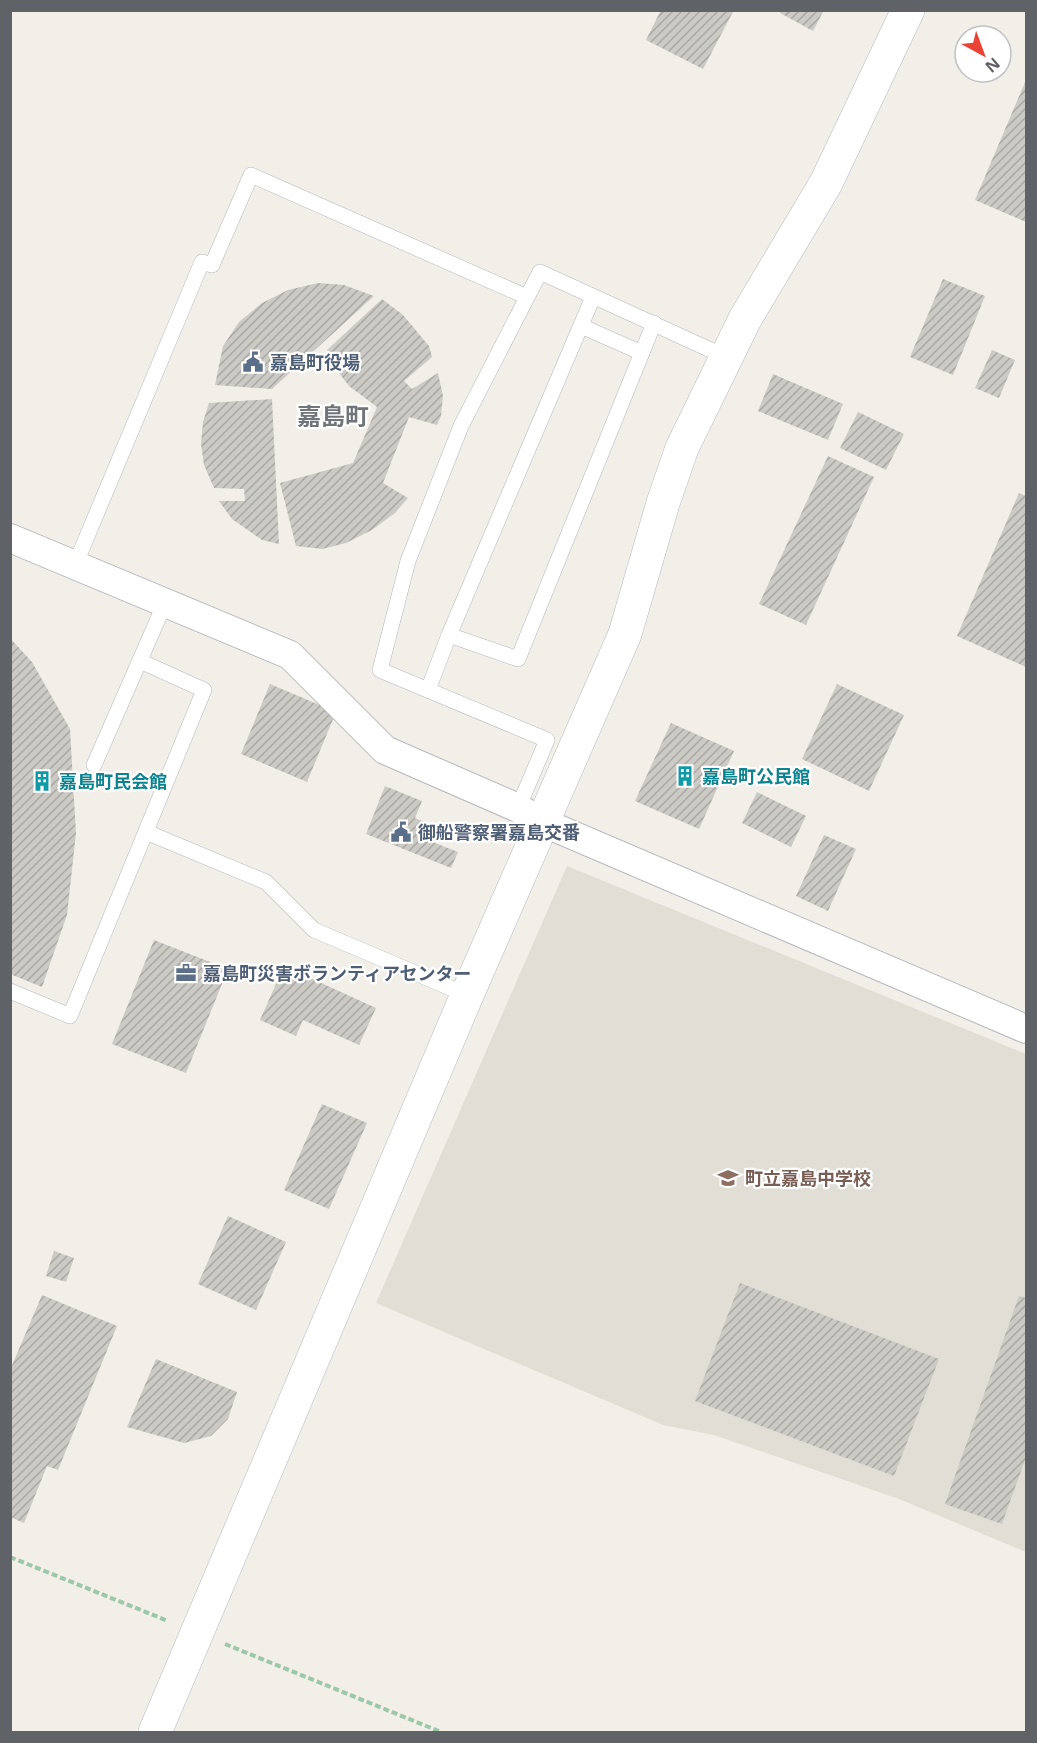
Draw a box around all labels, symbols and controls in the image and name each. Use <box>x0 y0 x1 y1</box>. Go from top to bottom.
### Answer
north arrow <box>953 24 1013 84</box>
text: N <box>981 53 1005 78</box>
public building icon: 嘉島町役場 <box>241 350 265 374</box>
place label: 嘉島町役場 <box>270 350 360 374</box>
district label: 嘉島町 <box>297 399 369 432</box>
building icon: 嘉島町公民館 <box>673 764 697 788</box>
place label: 嘉島町公民館 <box>702 764 810 788</box>
building icon: 嘉島町民会館 <box>30 769 54 793</box>
place label: 嘉島町民会館 <box>59 769 167 793</box>
public building icon: 御船警察署嘉島交番 <box>389 820 413 844</box>
place label: 御船警察署嘉島交番 <box>417 820 580 844</box>
office icon: 嘉島町災害ボランティアセンター <box>174 961 198 985</box>
place label: 嘉島町災害ボランティアセンター <box>203 961 472 985</box>
school or university icon: 町立嘉島中学校 <box>716 1166 740 1190</box>
place label: 町立嘉島中学校 <box>745 1166 871 1190</box>

